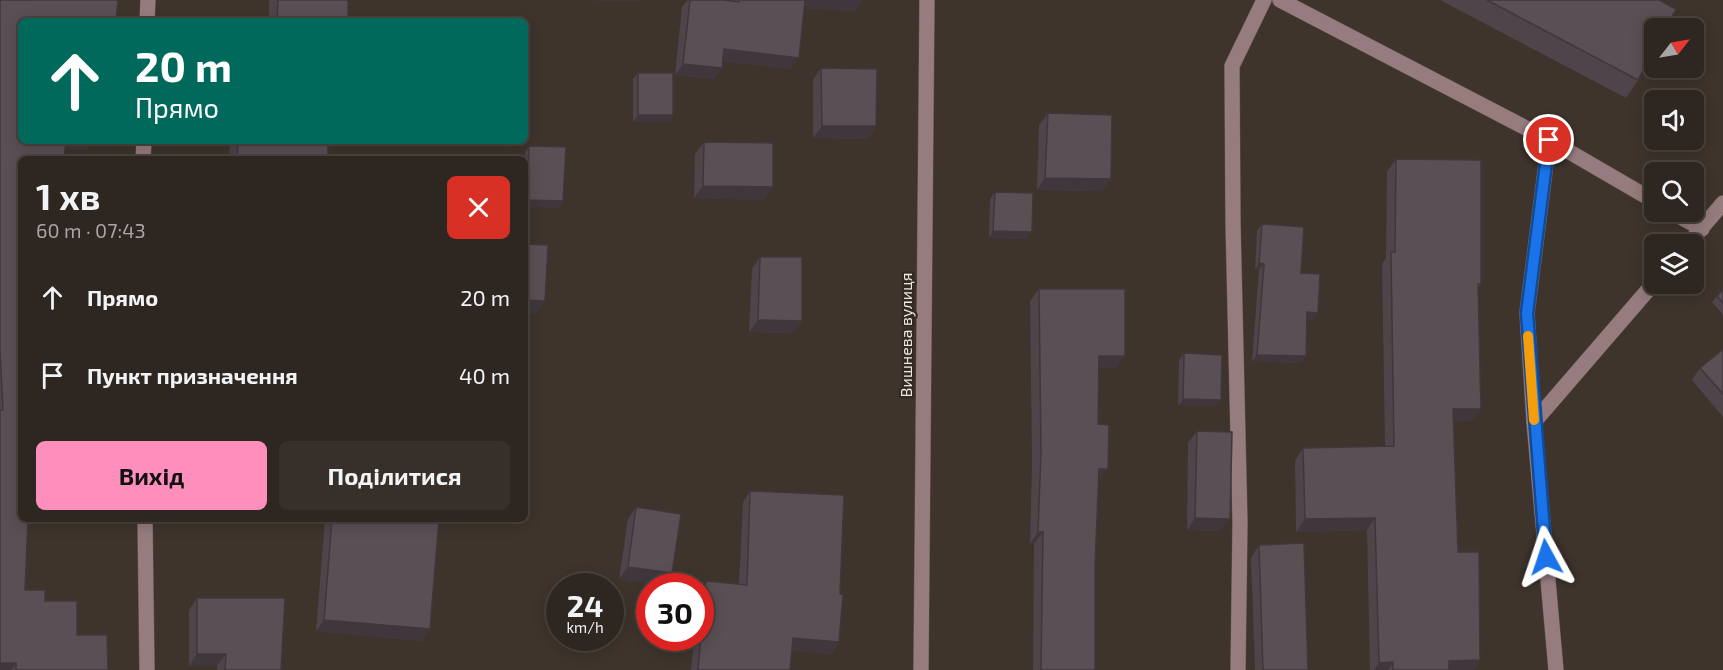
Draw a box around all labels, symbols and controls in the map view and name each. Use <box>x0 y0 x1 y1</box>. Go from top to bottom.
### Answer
north arrow <box>1644 18 1704 78</box>
map controls <box>1644 18 1704 294</box>
text: 20 m <box>135 40 232 90</box>
icon: ahead <box>36 42 114 120</box>
button: sound <box>1644 90 1704 150</box>
text: Прямо <box>135 91 219 123</box>
pin <box>1523 114 1574 165</box>
icon: arrive <box>1532 123 1565 156</box>
button: search <box>1644 162 1704 222</box>
text: 1 хв <box>36 174 100 217</box>
button: close <box>447 176 510 239</box>
text: 60 m · 07:43 <box>36 218 146 242</box>
button: layers <box>1644 234 1704 294</box>
street label: Вишнева вулиця <box>896 273 916 397</box>
icon: ahead <box>36 281 69 314</box>
text: Прямо <box>87 284 158 310</box>
text: 20 m <box>460 284 510 310</box>
icon: arrive <box>36 359 69 392</box>
text: Пункт призначення <box>87 362 298 388</box>
text: 40 m <box>459 362 510 388</box>
button: Вихід <box>36 441 267 510</box>
button: Поділитися <box>279 441 510 510</box>
position arrow <box>1514 525 1578 589</box>
speed limit sign: 30 <box>636 573 714 651</box>
text: 24 <box>567 587 603 623</box>
text: km/h <box>566 618 604 636</box>

